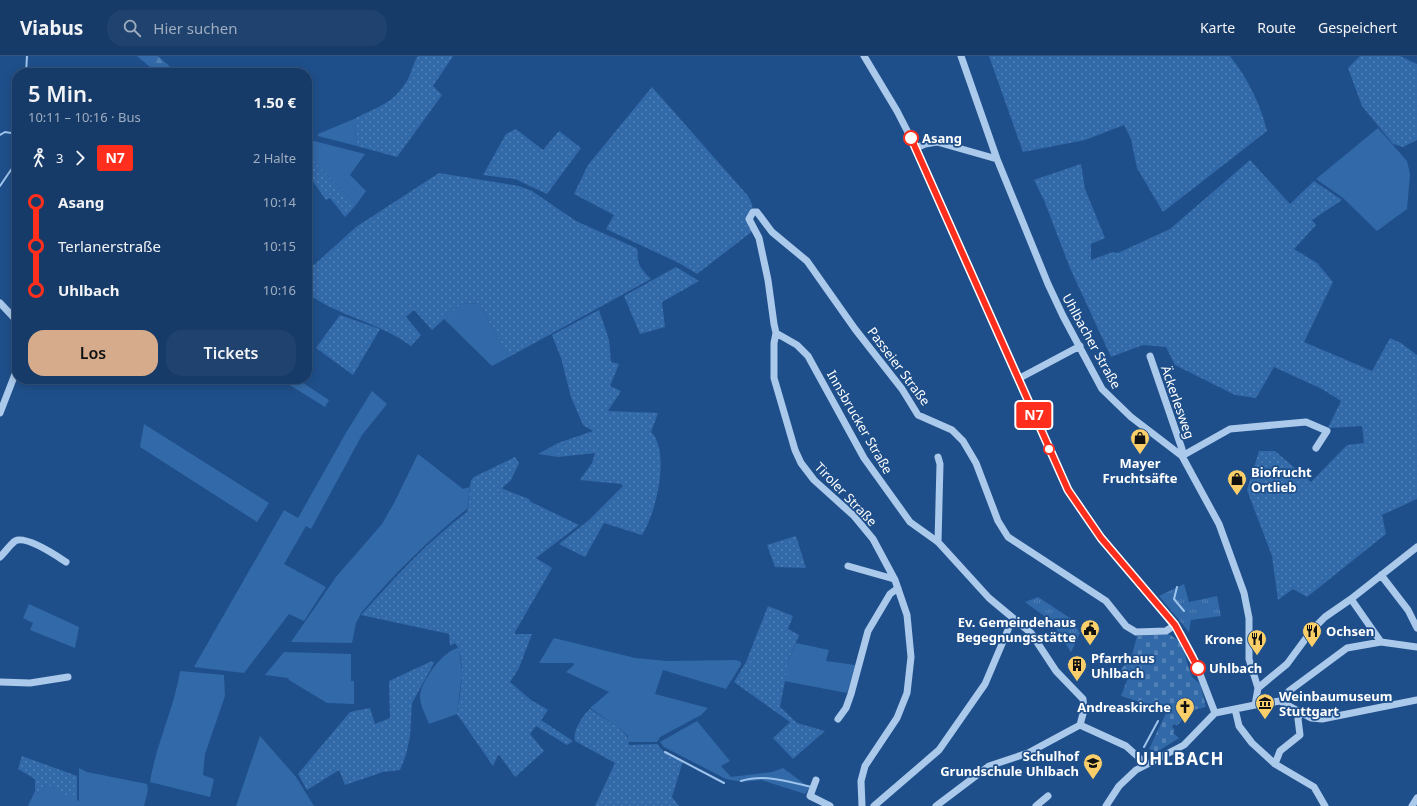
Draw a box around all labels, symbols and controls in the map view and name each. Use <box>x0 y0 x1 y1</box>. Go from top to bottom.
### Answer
search box <box>107 10 387 46</box>
text: Viabus <box>20 15 83 41</box>
icon: search <box>121 17 143 39</box>
text: Hier suchen <box>153 18 238 38</box>
text: Karte <box>1200 18 1235 37</box>
text: Route <box>1257 18 1296 37</box>
text: Gespeichert <box>1318 18 1397 37</box>
text: 5 Min. <box>28 78 93 108</box>
text: 1.50 € <box>254 92 296 112</box>
text: 10:11 – 10:16 · Bus <box>28 108 141 126</box>
place label: Asang <box>922 129 962 147</box>
marker: Asang <box>903 130 919 146</box>
icon: walk <box>28 147 50 169</box>
icon: forward <box>69 147 91 169</box>
text: N7 <box>105 148 125 167</box>
text: 3 <box>56 149 63 167</box>
text: 2 Halte <box>253 149 296 167</box>
text: Asang <box>58 192 104 212</box>
text: 10:14 <box>263 193 296 211</box>
text: Terlanerstraße <box>58 236 161 256</box>
text: 10:15 <box>263 237 296 255</box>
text: Uhlbach <box>58 280 120 300</box>
text: 10:16 <box>263 281 296 299</box>
street label: Uhlbacher Straße <box>1058 290 1126 392</box>
street label: Passeier Straße <box>863 323 935 409</box>
button: Los <box>28 330 158 376</box>
button: Tickets <box>166 330 296 376</box>
street label: Äckerlesweg <box>1157 363 1199 441</box>
street label: Innsbrucker Straße <box>823 367 897 477</box>
line badge: N7 <box>1016 402 1052 428</box>
text: N7 <box>1024 405 1044 424</box>
shop icon: Mayer Fruchtsäfte <box>1129 427 1151 455</box>
unlabelled marker <box>1043 443 1055 455</box>
place label: Mayer Fruchtsäfte <box>1103 454 1178 487</box>
street label: Tiroler Straße <box>811 458 881 530</box>
place label: Biofrucht Ortlieb <box>1251 463 1312 496</box>
shop icon: Biofrucht Ortlieb <box>1226 468 1248 496</box>
place label: Ev. Gemeindehaus Begegnungsstätte <box>956 613 1076 646</box>
public building icon: Ev. Gemeindehaus Begegnungsstätte <box>1079 618 1101 646</box>
restaurant icon: Ochsen <box>1301 620 1323 648</box>
place label: Ochsen <box>1326 622 1374 640</box>
restaurant icon: Krone <box>1246 628 1268 656</box>
place label: Krone <box>1204 630 1243 648</box>
place label: Pfarrhaus Uhlbach <box>1091 649 1155 682</box>
building icon: Pfarrhaus Uhlbach <box>1066 654 1088 682</box>
place label: Uhlbach <box>1209 659 1262 677</box>
marker: Uhlbach <box>1190 660 1206 676</box>
place label: Weinbaumuseum Stuttgart <box>1279 687 1392 720</box>
museum icon: Weinbaumuseum Stuttgart <box>1254 692 1276 720</box>
church icon: Andreaskirche <box>1174 696 1196 724</box>
place label: Andreaskirche <box>1077 698 1171 716</box>
place label: Schulhof Grundschule Uhlbach <box>940 747 1080 780</box>
district label: UHLBACH <box>1135 747 1225 770</box>
school or university icon: Schulhof Grundschule Uhlbach <box>1082 752 1104 780</box>

